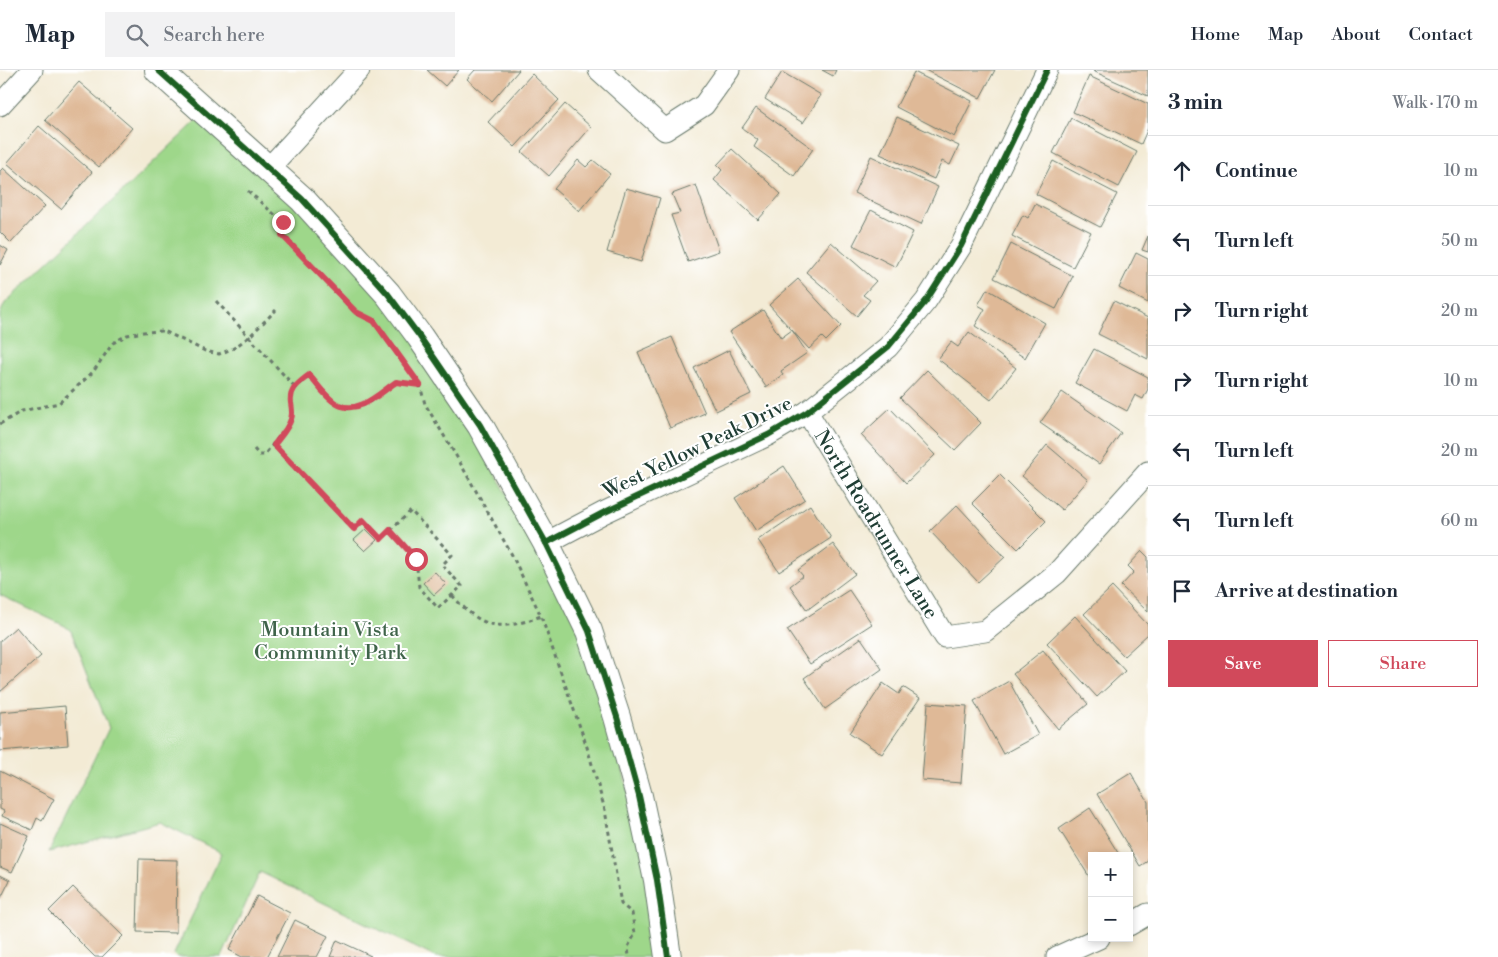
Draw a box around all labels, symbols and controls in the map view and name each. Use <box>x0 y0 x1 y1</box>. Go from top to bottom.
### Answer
search box <box>105 12 455 57</box>
text: Map <box>25 20 75 50</box>
icon: search <box>123 21 151 49</box>
text: Search here <box>163 23 265 47</box>
text: Home <box>1191 23 1240 46</box>
text: Map <box>1268 23 1304 46</box>
text: About <box>1332 23 1381 46</box>
text: Contact <box>1409 23 1473 46</box>
text: 3 min <box>1168 90 1223 116</box>
text: Walk · 170 m <box>1392 93 1478 113</box>
icon: ahead <box>1168 157 1196 185</box>
text: Continue <box>1215 159 1298 183</box>
text: 10 m <box>1444 161 1478 181</box>
route end <box>272 211 295 234</box>
icon: left <box>1168 227 1196 255</box>
text: Turn left <box>1215 229 1294 253</box>
text: 50 m <box>1441 231 1478 251</box>
icon: right <box>1168 297 1196 325</box>
text: Turn right <box>1215 299 1308 323</box>
text: 20 m <box>1441 301 1478 321</box>
icon: right <box>1168 367 1196 395</box>
text: Turn right <box>1215 369 1308 393</box>
text: 10 m <box>1444 371 1478 391</box>
street label: West Yellow Peak Drive <box>598 391 797 505</box>
street label: North Roadrunner Lane <box>808 425 944 624</box>
icon: left <box>1168 437 1196 465</box>
text: Turn left <box>1215 439 1294 463</box>
text: 20 m <box>1441 441 1478 461</box>
icon: left <box>1168 507 1196 535</box>
text: Turn left <box>1215 509 1294 533</box>
text: 60 m <box>1440 511 1478 531</box>
route start <box>405 548 428 571</box>
icon: arrive <box>1168 577 1196 605</box>
text: Arrive at destination <box>1215 579 1398 603</box>
park label: Mountain Vista Community Park <box>254 618 408 666</box>
button: Save <box>1168 640 1318 687</box>
button: Share <box>1328 640 1478 687</box>
map controls <box>1088 852 1133 942</box>
button: + <box>1088 852 1133 897</box>
button: − <box>1088 897 1133 942</box>

